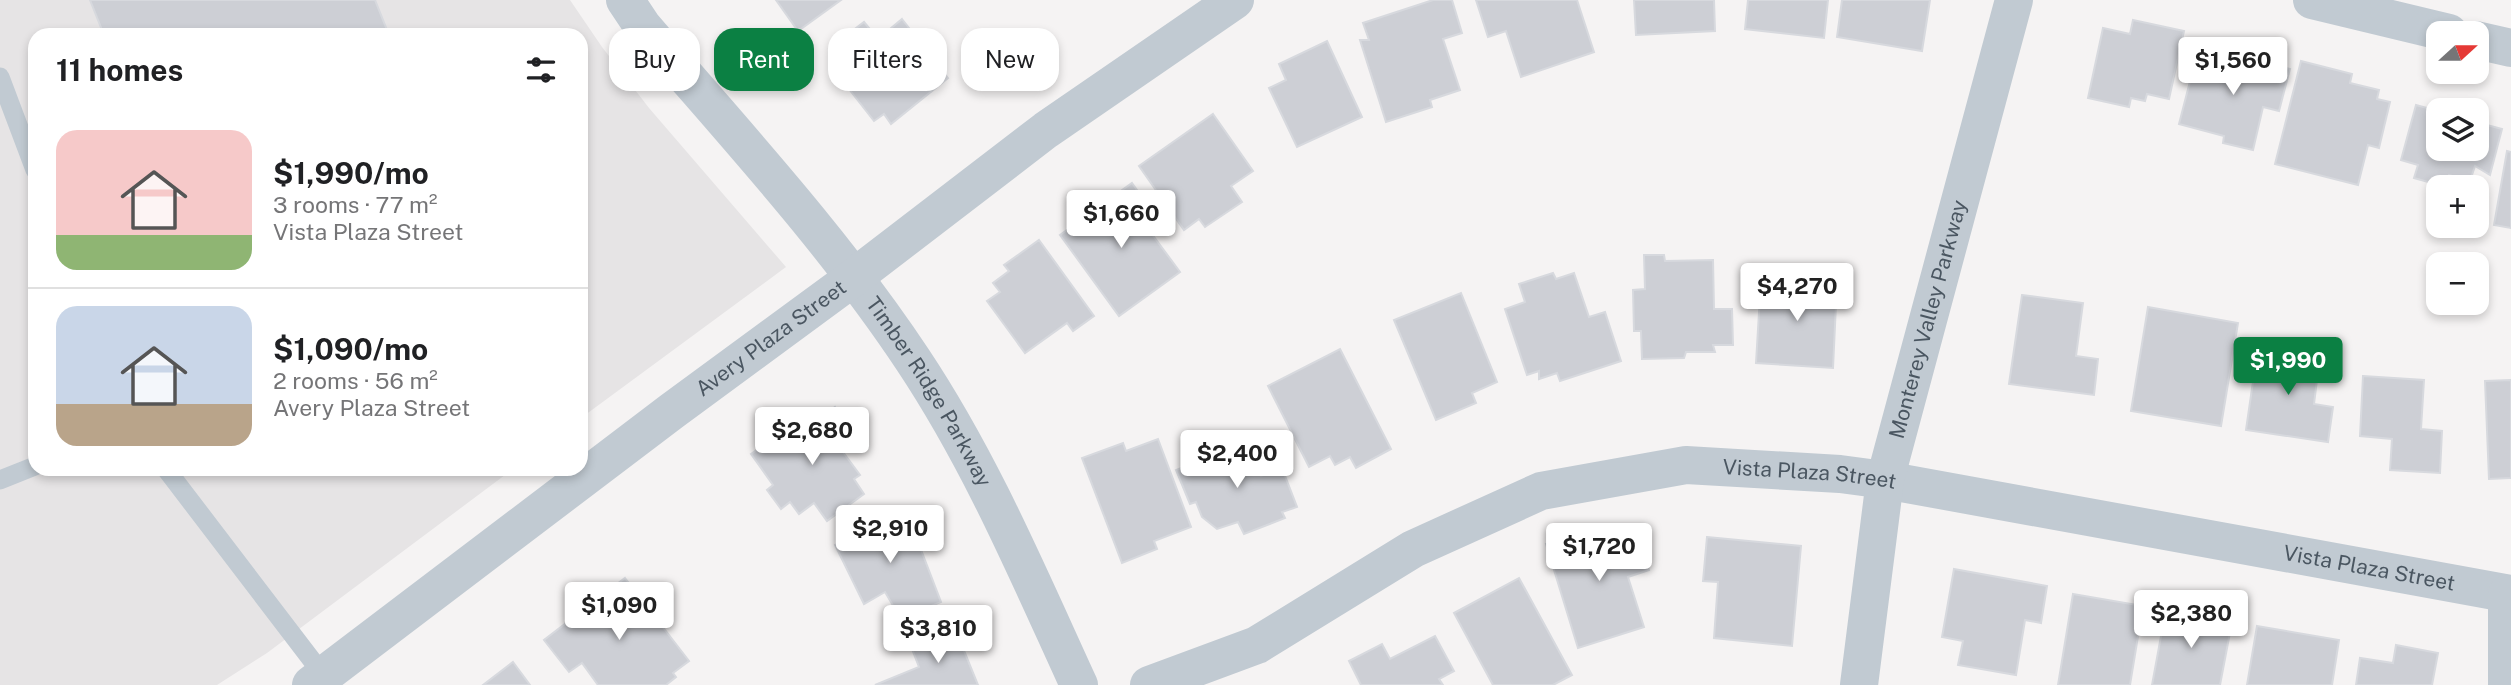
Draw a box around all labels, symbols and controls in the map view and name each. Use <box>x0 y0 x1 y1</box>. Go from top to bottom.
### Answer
north arrow <box>2426 21 2488 84</box>
map controls <box>2426 21 2489 315</box>
chip: Buy <box>609 28 700 91</box>
chip: Rent <box>714 28 814 91</box>
chip: Filters <box>828 28 947 91</box>
chip: New <box>961 28 1059 91</box>
pin: $1,560 <box>2176 38 2290 97</box>
text: $1,560 <box>2194 46 2272 73</box>
icon: filters <box>522 51 560 89</box>
text: 11 homes <box>56 52 183 88</box>
button: layers <box>2426 98 2489 161</box>
text: $1,990/mo <box>273 155 429 191</box>
icon: home <box>112 158 196 242</box>
button: + <box>2426 175 2489 238</box>
pin: $1,660 <box>1064 190 1178 250</box>
text: 3 rooms · 77 m² <box>273 191 437 218</box>
street label: Monterey Valley Parkway <box>1884 197 1972 441</box>
text: $1,660 <box>1083 199 1159 226</box>
text: Vista Plaza Street <box>273 218 464 245</box>
button: − <box>2426 252 2489 315</box>
pin: $4,270 <box>1740 264 1854 323</box>
text: $4,270 <box>1756 272 1838 299</box>
street label: Avery Plaza Street <box>691 274 851 401</box>
street label: Timber Ridge Parkway <box>861 292 997 491</box>
text: $1,090/mo <box>273 331 428 367</box>
icon: home <box>112 334 196 418</box>
pin: $1,990 <box>2231 338 2345 397</box>
text: $1,990 <box>2250 346 2326 373</box>
text: 2 rooms · 56 m² <box>273 367 438 394</box>
text: Avery Plaza Street <box>273 394 470 421</box>
pin: $2,680 <box>755 407 869 467</box>
text: $2,680 <box>771 416 853 443</box>
pin: $2,400 <box>1180 430 1294 490</box>
text: $2,400 <box>1196 439 1278 466</box>
street label: Vista Plaza Street <box>1722 454 1898 494</box>
pin: $2,910 <box>833 505 947 565</box>
text: $2,910 <box>852 514 928 541</box>
pin: $1,720 <box>1542 524 1656 583</box>
text: $1,720 <box>1562 532 1636 559</box>
street label: Vista Plaza Street <box>2281 540 2457 596</box>
pin: $1,090 <box>562 582 676 642</box>
pin: $2,380 <box>2134 590 2248 650</box>
text: $1,090 <box>581 591 657 618</box>
text: $2,380 <box>2150 599 2232 626</box>
pin: $3,810 <box>881 606 995 665</box>
text: $3,810 <box>899 614 977 641</box>

